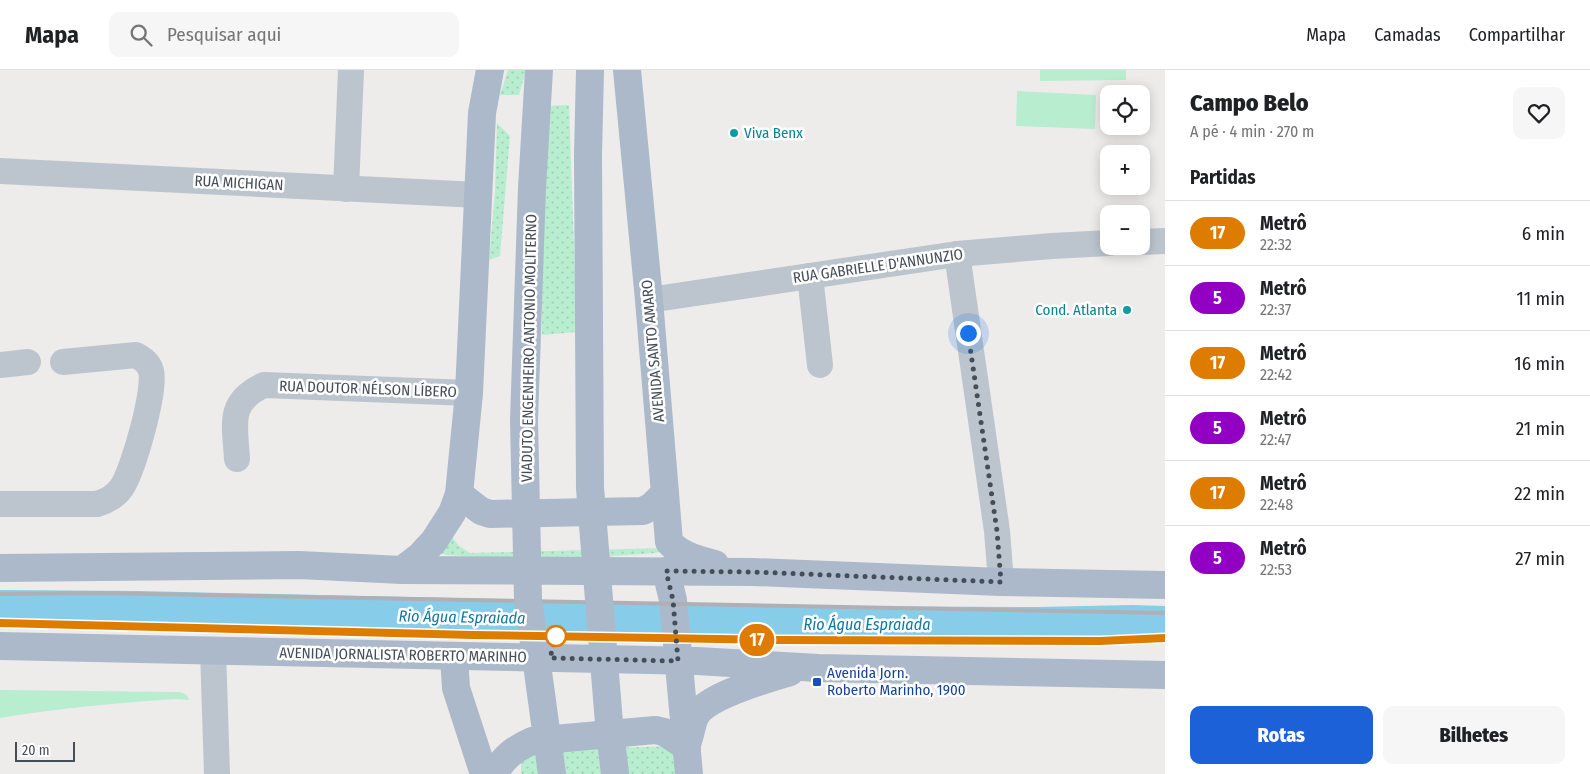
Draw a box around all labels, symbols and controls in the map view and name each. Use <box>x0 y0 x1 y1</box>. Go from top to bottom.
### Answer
search box <box>109 12 459 57</box>
text: Mapa <box>25 21 79 49</box>
icon: search <box>127 21 155 49</box>
text: Pesquisar aqui <box>167 23 281 46</box>
text: Mapa <box>1306 24 1346 46</box>
text: Camadas <box>1374 24 1441 46</box>
text: Compartilhar <box>1469 24 1565 46</box>
map controls <box>1100 85 1150 255</box>
button: locate <box>1100 85 1150 135</box>
button: heart <box>1513 87 1565 139</box>
text: Campo Belo <box>1190 89 1309 117</box>
text: A pé · 4 min · 270 m <box>1190 122 1314 141</box>
place label: Viva Benx <box>744 124 803 142</box>
marker: Viva Benx <box>728 127 740 139</box>
button: + <box>1100 145 1150 195</box>
text: Partidas <box>1190 166 1255 189</box>
street label: RUA MICHIGAN <box>194 172 284 194</box>
button: − <box>1100 205 1150 255</box>
text: Metrô <box>1260 212 1307 235</box>
street label: VIADUTO ENGENHEIRO ANTONIO MOLITERNO <box>518 214 540 482</box>
text: 17 <box>1210 222 1225 244</box>
text: 6 min <box>1522 222 1565 245</box>
text: 22:32 <box>1260 235 1292 254</box>
street label: RUA GABRIELLE D'ANNUNZIO <box>792 245 964 287</box>
text: Metrô <box>1260 277 1307 300</box>
street label: AVENIDA SANTO AMARO <box>638 279 668 423</box>
text: 5 <box>1213 287 1222 309</box>
text: 11 min <box>1517 287 1565 310</box>
text: 22:37 <box>1260 300 1291 319</box>
place label: Cond. Atlanta <box>1035 301 1117 319</box>
marker: Cond. Atlanta <box>1121 304 1133 316</box>
your location <box>956 321 981 346</box>
text: Metrô <box>1260 342 1307 365</box>
text: 17 <box>1210 352 1225 374</box>
text: 16 min <box>1514 352 1565 375</box>
text: 22:42 <box>1260 365 1292 384</box>
street label: RUA DOUTOR NÉLSON LÍBERO <box>279 377 457 401</box>
text: Metrô <box>1260 407 1307 430</box>
text: 5 <box>1213 417 1222 439</box>
text: 21 min <box>1516 417 1565 440</box>
text: 22:47 <box>1260 430 1291 449</box>
text: Metrô <box>1260 472 1307 495</box>
text: 17 <box>1210 482 1225 504</box>
text: 22 min <box>1514 482 1565 505</box>
text: 22:48 <box>1260 495 1293 514</box>
text: Metrô <box>1260 537 1307 560</box>
text: 5 <box>1213 547 1222 569</box>
text: 27 min <box>1515 547 1565 570</box>
text: 22:53 <box>1260 560 1292 579</box>
water label: Rio Água Espraiada <box>398 605 526 628</box>
water label: Rio Água Espraiada <box>804 614 931 634</box>
line badge: 17 <box>734 624 780 656</box>
unlabelled marker <box>545 625 567 647</box>
text: 17 <box>749 629 765 651</box>
street label: AVENIDA JORNALISTA ROBERTO MARINHO <box>279 644 527 666</box>
place label: Avenida Jorn. Roberto Marinho, 1900 <box>827 664 966 699</box>
marker: Avenida Jorn. Roberto Marinho, 1900 <box>811 676 823 688</box>
button: Rotas <box>1190 706 1373 764</box>
button: Bilhetes <box>1383 706 1565 764</box>
scale bar <box>15 739 75 762</box>
text: 20 m <box>22 742 50 759</box>

